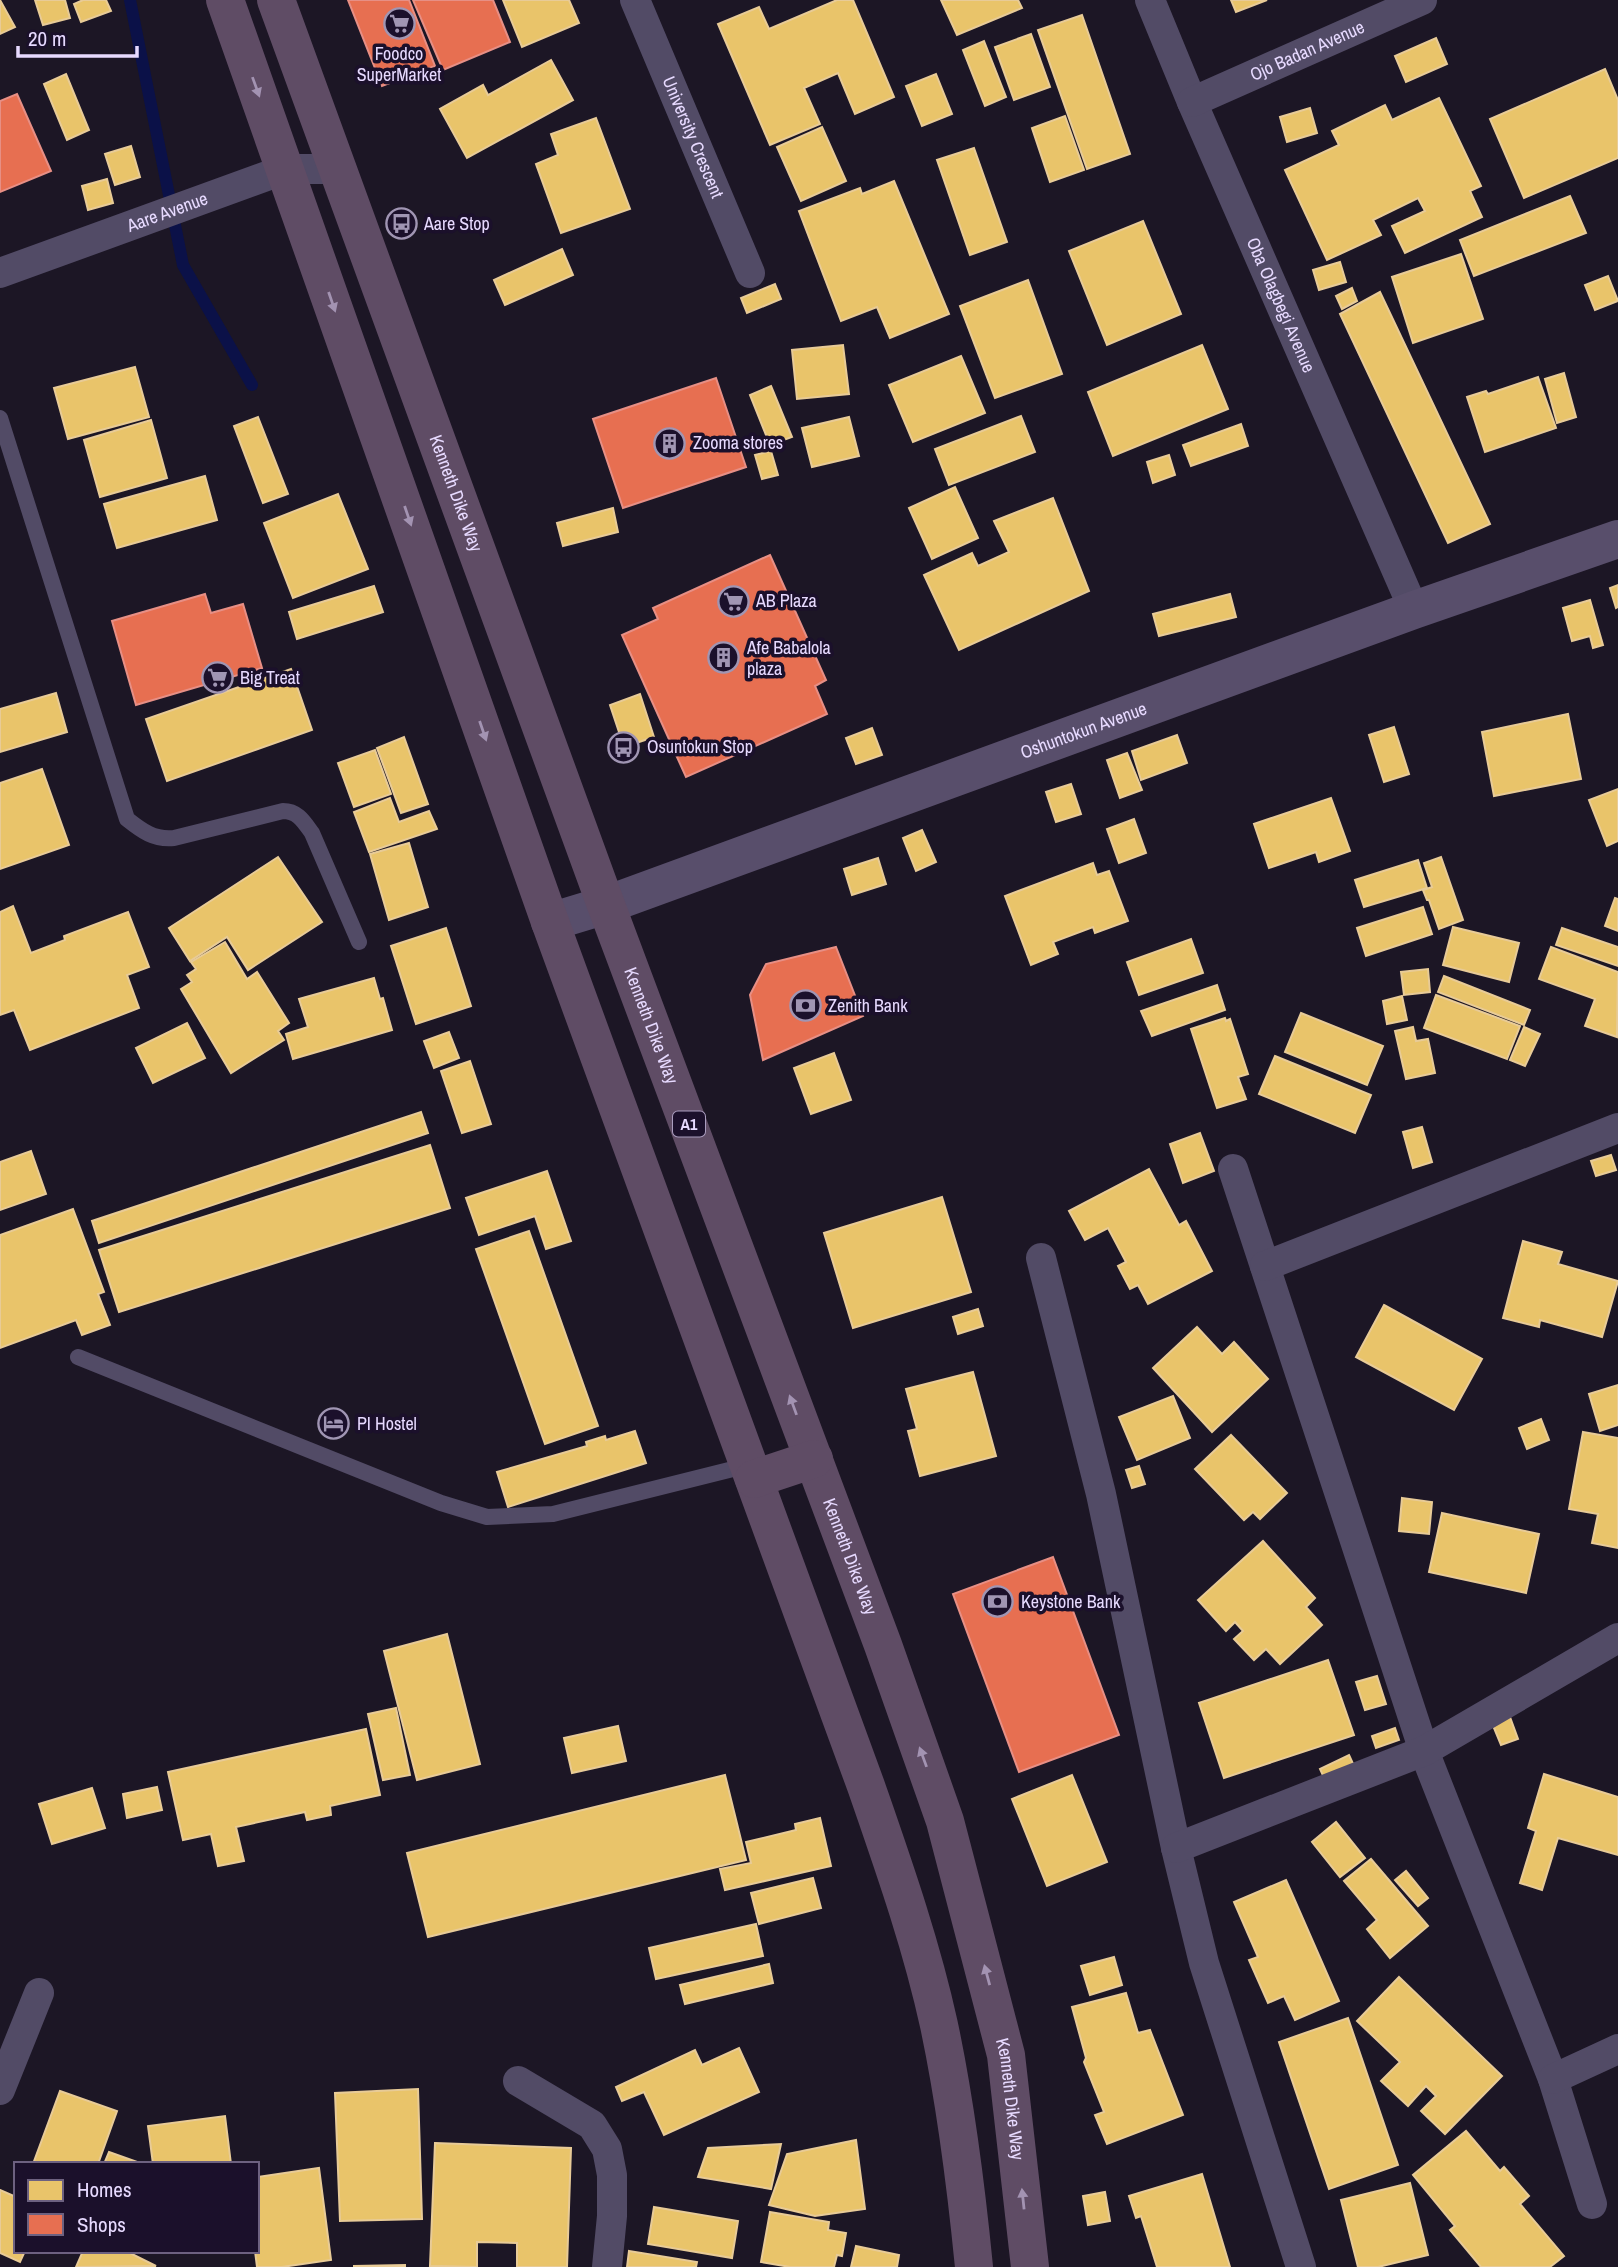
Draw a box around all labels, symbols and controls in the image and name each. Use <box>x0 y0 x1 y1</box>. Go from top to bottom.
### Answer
supermarket icon: Foodco SuperMarket <box>382 7 416 41</box>
scale bar <box>18 14 136 58</box>
street label: Ojo Badan Avenue <box>1246 14 1368 87</box>
text: 20 m <box>28 24 66 53</box>
place label: Foodco SuperMarket <box>357 41 441 87</box>
street label: University Crescent <box>657 72 730 202</box>
one-way arrow <box>251 77 262 98</box>
street label: Aare Avenue <box>122 186 211 238</box>
bus stop icon: Aare Stop <box>384 207 418 241</box>
place label: Aare Stop <box>423 211 490 236</box>
street label: Oba Olagbegi Avenue <box>1241 233 1322 376</box>
one-way arrow <box>327 291 338 312</box>
building icon: Zooma stores <box>653 426 687 460</box>
place label: Zooma stores <box>693 430 783 455</box>
street label: Kenneth Dike Way <box>424 431 489 556</box>
one-way arrow <box>403 506 414 527</box>
supermarket icon: AB Plaza <box>716 584 750 618</box>
place label: AB Plaza <box>755 588 817 613</box>
place label: Afe Babalola plaza <box>746 635 831 681</box>
building icon: Afe Babalola plaza <box>707 641 741 675</box>
supermarket icon: Big Treat <box>200 661 234 695</box>
place label: Big Treat <box>240 665 300 690</box>
street label: Oshuntokun Avenue <box>1017 696 1150 765</box>
one-way arrow <box>478 721 489 742</box>
bus stop icon: Osuntokun Stop <box>607 730 641 764</box>
place label: Osuntokun Stop <box>647 734 753 759</box>
street label: Kenneth Dike Way <box>618 964 685 1088</box>
bank icon: Zenith Bank <box>788 989 822 1023</box>
place label: Zenith Bank <box>828 993 908 1018</box>
road number: A1 <box>673 1112 705 1136</box>
one-way arrow <box>788 1395 799 1416</box>
hotel icon: PI Hostel <box>317 1407 351 1441</box>
place label: PI Hostel <box>357 1411 417 1436</box>
street label: Kenneth Dike Way <box>817 1495 884 1619</box>
bank icon: Keystone Bank <box>981 1585 1015 1619</box>
place label: Keystone Bank <box>1021 1589 1121 1614</box>
one-way arrow <box>917 1746 928 1767</box>
one-way arrow <box>981 1964 992 1986</box>
street label: Kenneth Dike Way <box>990 2035 1031 2162</box>
legend <box>14 2162 259 2253</box>
text: Homes <box>77 2175 132 2204</box>
one-way arrow <box>1017 2188 1028 2210</box>
text: Shops <box>77 2210 126 2239</box>

